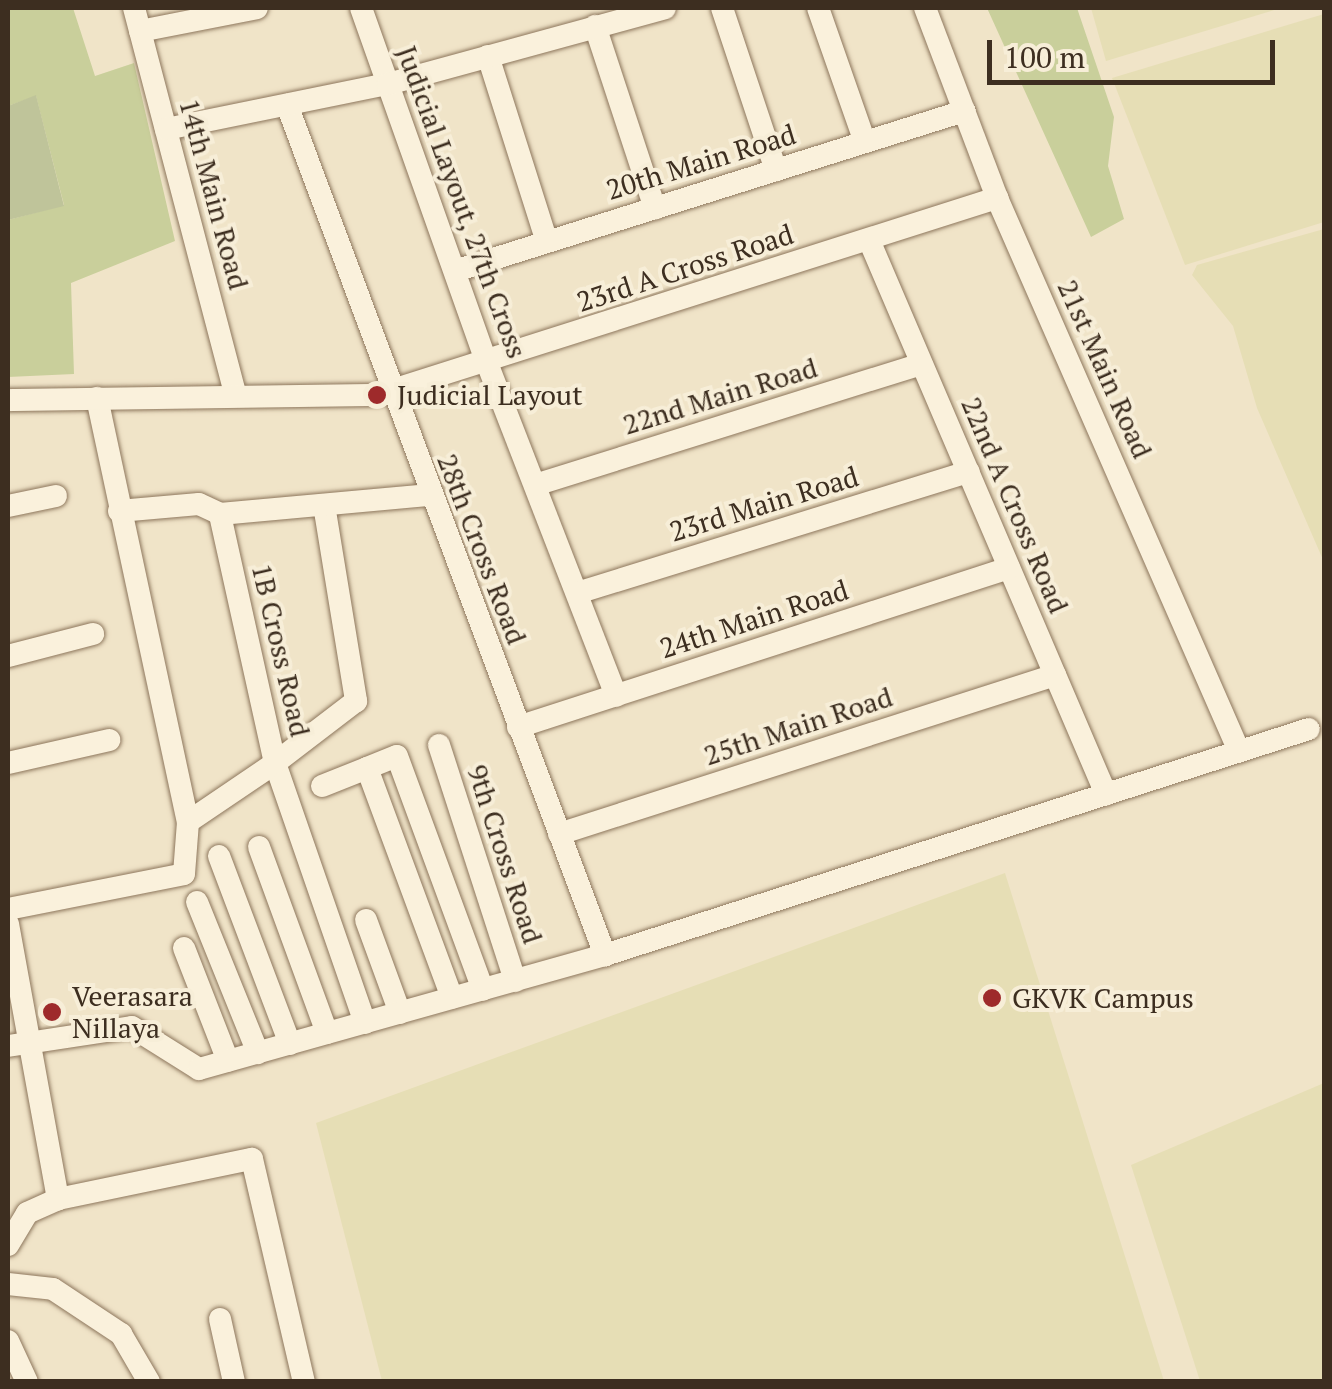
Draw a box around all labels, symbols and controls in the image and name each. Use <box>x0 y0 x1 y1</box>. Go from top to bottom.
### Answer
scale bar <box>992 20 1280 82</box>
text: 100 m <box>1004 37 1085 77</box>
street label: Judicial Layout, 27th Cross <box>390 41 534 363</box>
street label: 14th Main Road <box>172 95 256 293</box>
street label: 20th Main Road <box>602 117 800 207</box>
street label: 23rd A Cross Road <box>572 217 798 319</box>
street label: 21st Main Road <box>1051 275 1159 463</box>
street label: 22nd Main Road <box>619 350 821 442</box>
place label: Judicial Layout <box>397 378 583 412</box>
marker: Judicial Layout <box>366 384 388 406</box>
street label: 22nd A Cross Road <box>954 391 1076 619</box>
street label: 28th Cross Road <box>430 449 534 649</box>
street label: 23rd Main Road <box>666 459 862 549</box>
street label: 1B Cross Road <box>245 560 317 740</box>
street label: 24th Main Road <box>655 573 853 665</box>
street label: 25th Main Road <box>699 680 897 772</box>
street label: 9th Cross Road <box>460 760 550 948</box>
place label: Veerasara Nillaya <box>72 979 193 1045</box>
place label: GKVK Campus <box>1012 981 1194 1015</box>
marker: GKVK Campus <box>981 987 1003 1009</box>
marker: Veerasara Nillaya <box>41 1001 63 1023</box>

